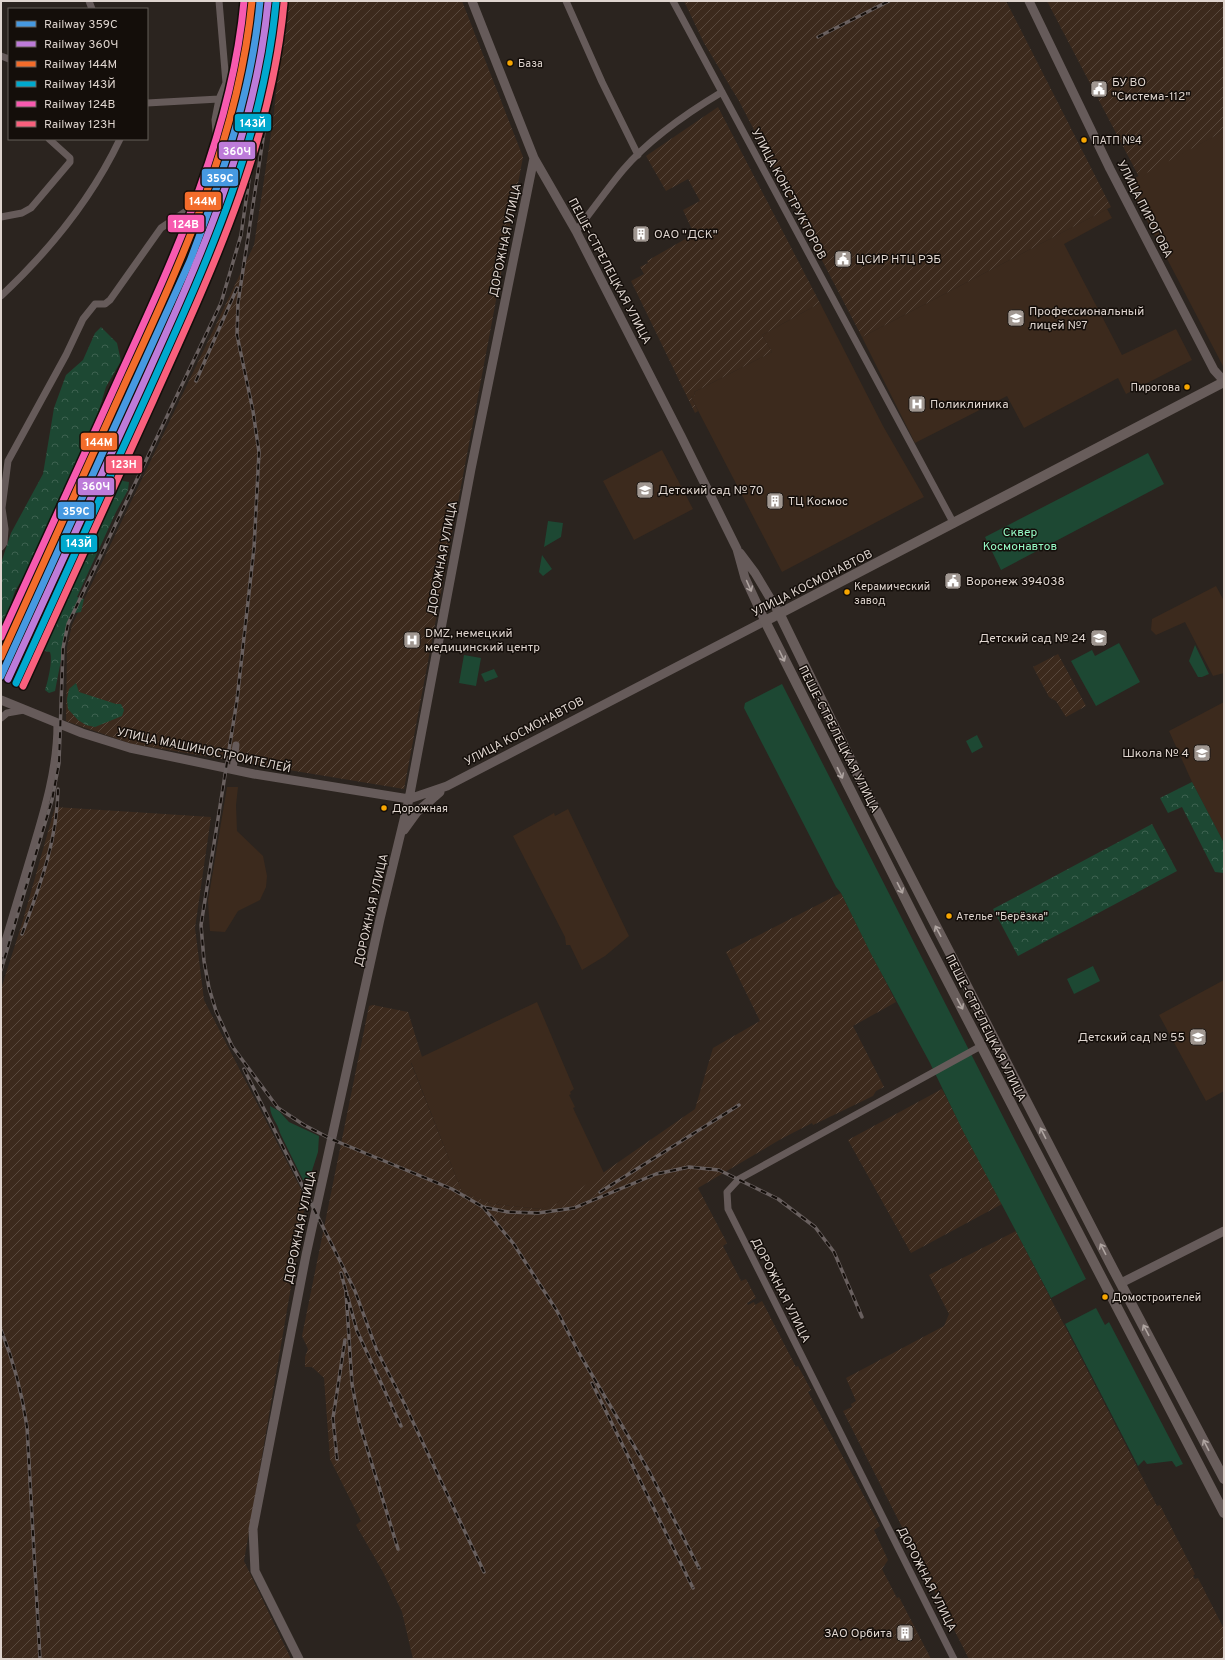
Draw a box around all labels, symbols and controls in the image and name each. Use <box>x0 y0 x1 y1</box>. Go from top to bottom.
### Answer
legend <box>8 8 148 140</box>
text: Railway 359С <box>44 17 118 33</box>
text: Railway 360Ч <box>44 37 119 53</box>
text: Railway 144М <box>44 57 117 73</box>
place label: База <box>518 57 543 71</box>
marker: База <box>505 58 515 68</box>
place label: БУ ВО "Система-112" <box>1112 75 1190 105</box>
text: Railway 143Й <box>44 77 116 93</box>
public building icon: БУ ВО "Система-112" <box>1089 79 1109 99</box>
text: Railway 124В <box>44 97 115 113</box>
line badge: 143Й <box>234 113 272 132</box>
text: 143Й <box>240 116 266 131</box>
text: Railway 123Н <box>44 117 116 133</box>
street label: УЛИЦА КОНСТРУКТОРОВ <box>747 126 830 263</box>
place label: ПАТП №4 <box>1092 134 1142 148</box>
marker: ПАТП №4 <box>1079 135 1089 145</box>
line badge: 360Ч <box>218 141 256 160</box>
text: 360Ч <box>223 145 251 159</box>
street label: УЛИЦА ПИРОГОВА <box>1112 158 1176 261</box>
line badge: 359С <box>201 168 239 187</box>
text: 359С <box>206 172 234 186</box>
street label: ДОРОЖНАЯ УЛИЦА <box>486 182 526 298</box>
line badge: 144М <box>184 191 222 211</box>
text: 144М <box>189 195 217 209</box>
street label: ПЕШЕ-СТРЕЛЕЦКАЯ УЛИЦА <box>564 196 654 347</box>
line badge: 124В <box>167 214 205 233</box>
text: 124В <box>173 218 199 232</box>
building icon: ОАО "ДСК" <box>631 224 651 244</box>
place label: ОАО "ДСК" <box>654 227 718 243</box>
public building icon: ЦСИР НТЦ РЭБ <box>833 249 853 269</box>
place label: ЦСИР НТЦ РЭБ <box>856 252 941 268</box>
place label: Профессиональный лицей №7 <box>1029 304 1144 334</box>
school or university icon: Профессиональный лицей №7 <box>1006 308 1026 328</box>
place label: Пирогова <box>1131 381 1180 395</box>
marker: Пирогова <box>1182 382 1192 392</box>
hospital icon: Поликлиника <box>907 394 927 414</box>
place label: Поликлиника <box>930 397 1008 413</box>
line badge: 144М <box>80 432 118 451</box>
text: 144М <box>85 436 113 450</box>
line badge: 123Н <box>105 455 143 474</box>
text: 123Н <box>111 458 137 472</box>
line badge: 360Ч <box>77 477 115 496</box>
text: 360Ч <box>82 480 110 494</box>
school or university icon: Детский сад № 70 <box>635 480 655 500</box>
place label: Детский сад № 70 <box>658 483 763 499</box>
building icon: ТЦ Космос <box>765 491 785 511</box>
place label: ТЦ Космос <box>788 494 848 510</box>
street label: ДОРОЖНАЯ УЛИЦА <box>424 500 462 617</box>
line badge: 359С <box>57 501 95 520</box>
text: 359С <box>62 505 90 519</box>
park label: Сквер Космонавтов <box>983 525 1057 555</box>
line badge: 143Й <box>60 534 98 553</box>
text: 143Й <box>66 536 92 551</box>
street label: УЛИЦА КОСМОНАВТОВ <box>749 546 876 621</box>
public building icon: Воронеж 394038 <box>943 571 963 591</box>
place label: Воронеж 394038 <box>966 574 1065 590</box>
one-way arrow <box>746 579 753 591</box>
place label: Керамический завод <box>854 580 930 608</box>
marker: Керамический завод <box>842 587 852 597</box>
place label: DMZ, немецкий медицинский центр <box>425 626 540 656</box>
school or university icon: Детский сад № 24 <box>1089 628 1109 648</box>
hospital icon: DMZ, немецкий медицинский центр <box>402 630 422 650</box>
place label: Детский сад № 24 <box>979 631 1086 647</box>
one-way arrow <box>779 650 786 662</box>
street label: ПЕШЕ-СТРЕЛЕЦКАЯ УЛИЦА <box>794 663 882 816</box>
street label: УЛИЦА КОСМОНАВТОВ <box>462 693 587 770</box>
street label: УЛИЦА МАШИНОСТРОИТЕЛЕЙ <box>115 725 292 777</box>
school or university icon: Школа № 4 <box>1192 743 1212 763</box>
place label: Школа № 4 <box>1122 746 1189 762</box>
one-way arrow <box>837 766 844 778</box>
place label: Дорожная <box>392 802 448 816</box>
marker: Дорожная <box>379 803 389 813</box>
street label: ДОРОЖНАЯ УЛИЦА <box>351 852 393 968</box>
one-way arrow <box>897 882 904 894</box>
place label: Ателье "Берёзка" <box>956 910 1048 924</box>
marker: Ателье "Берёзка" <box>944 911 954 921</box>
one-way arrow <box>934 925 942 937</box>
street label: ПЕШЕ-СТРЕЛЕЦКАЯ УЛИЦА <box>941 952 1029 1105</box>
one-way arrow <box>956 997 964 1009</box>
school or university icon: Детский сад № 55 <box>1188 1027 1208 1047</box>
place label: Детский сад № 55 <box>1078 1030 1185 1046</box>
one-way arrow <box>1039 1127 1046 1139</box>
street label: ДОРОЖНАЯ УЛИЦА <box>281 1169 321 1285</box>
street label: ДОРОЖНАЯ УЛИЦА <box>747 1235 814 1346</box>
one-way arrow <box>1099 1243 1106 1255</box>
place label: Домостроителей <box>1112 1291 1201 1305</box>
marker: Домостроителей <box>1100 1292 1110 1302</box>
one-way arrow <box>1142 1324 1149 1336</box>
one-way arrow <box>1202 1439 1209 1451</box>
street label: ДОРОЖНАЯ УЛИЦА <box>893 1524 960 1635</box>
building icon: ЗАО Орбита <box>895 1623 915 1643</box>
place label: ЗАО Орбита <box>824 1626 892 1642</box>

